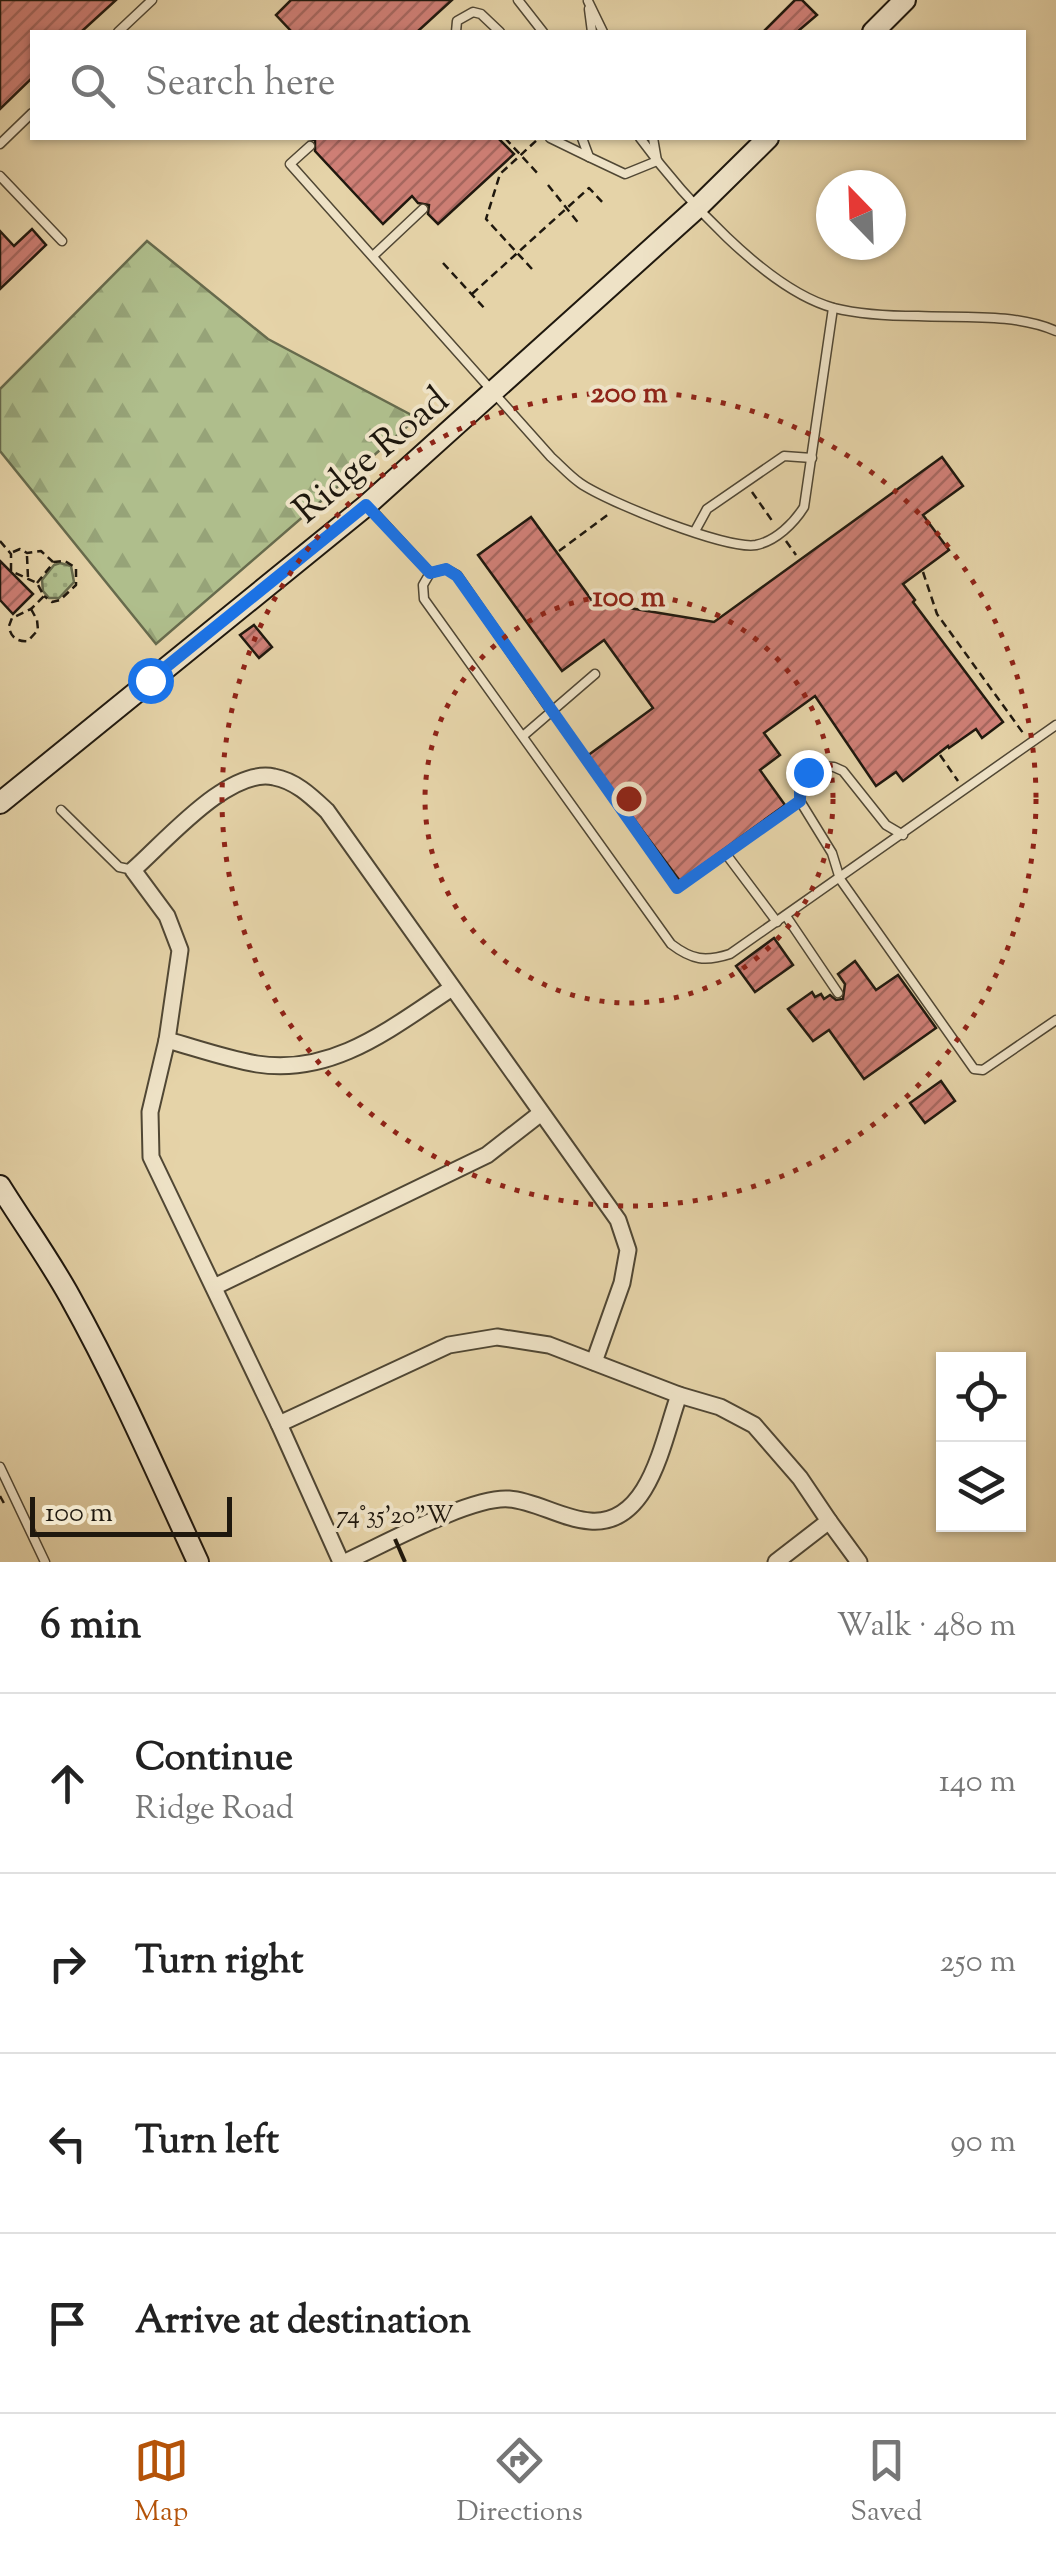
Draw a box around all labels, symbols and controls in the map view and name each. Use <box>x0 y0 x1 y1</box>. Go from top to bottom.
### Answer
search box <box>30 30 1026 140</box>
icon: search <box>65 58 120 113</box>
text: Search here <box>145 58 336 112</box>
north arrow <box>816 170 906 260</box>
text: 200 m <box>591 373 668 416</box>
street label: Ridge Road <box>283 376 462 538</box>
text: 100 m <box>593 577 666 620</box>
route start <box>128 658 174 704</box>
route end <box>786 750 832 796</box>
centre of rings <box>611 781 647 817</box>
map controls <box>936 1352 1026 1532</box>
button: locate <box>936 1352 1026 1442</box>
button: layers <box>936 1442 1026 1532</box>
scale bar <box>30 1492 232 1536</box>
text: 100 m <box>45 1494 113 1534</box>
text: 74°35'20"W <box>336 1499 454 1535</box>
text: 6 min <box>40 1597 141 1657</box>
text: Walk · 480 m <box>837 1604 1016 1650</box>
text: Continue <box>135 1733 293 1787</box>
icon: ahead <box>40 1756 95 1811</box>
text: 140 m <box>939 1760 1016 1806</box>
text: Ridge Road <box>135 1787 294 1833</box>
icon: right <box>40 1936 95 1991</box>
text: Turn right <box>135 1936 303 1990</box>
text: 250 m <box>940 1940 1016 1986</box>
icon: left <box>40 2116 95 2171</box>
text: Turn left <box>135 2116 279 2170</box>
text: 90 m <box>950 2120 1016 2166</box>
icon: arrive <box>40 2296 95 2351</box>
text: Arrive at destination <box>135 2296 471 2350</box>
tab: Map <box>134 2433 189 2533</box>
tab: Directions <box>456 2433 583 2533</box>
tab: Saved <box>850 2433 922 2533</box>

